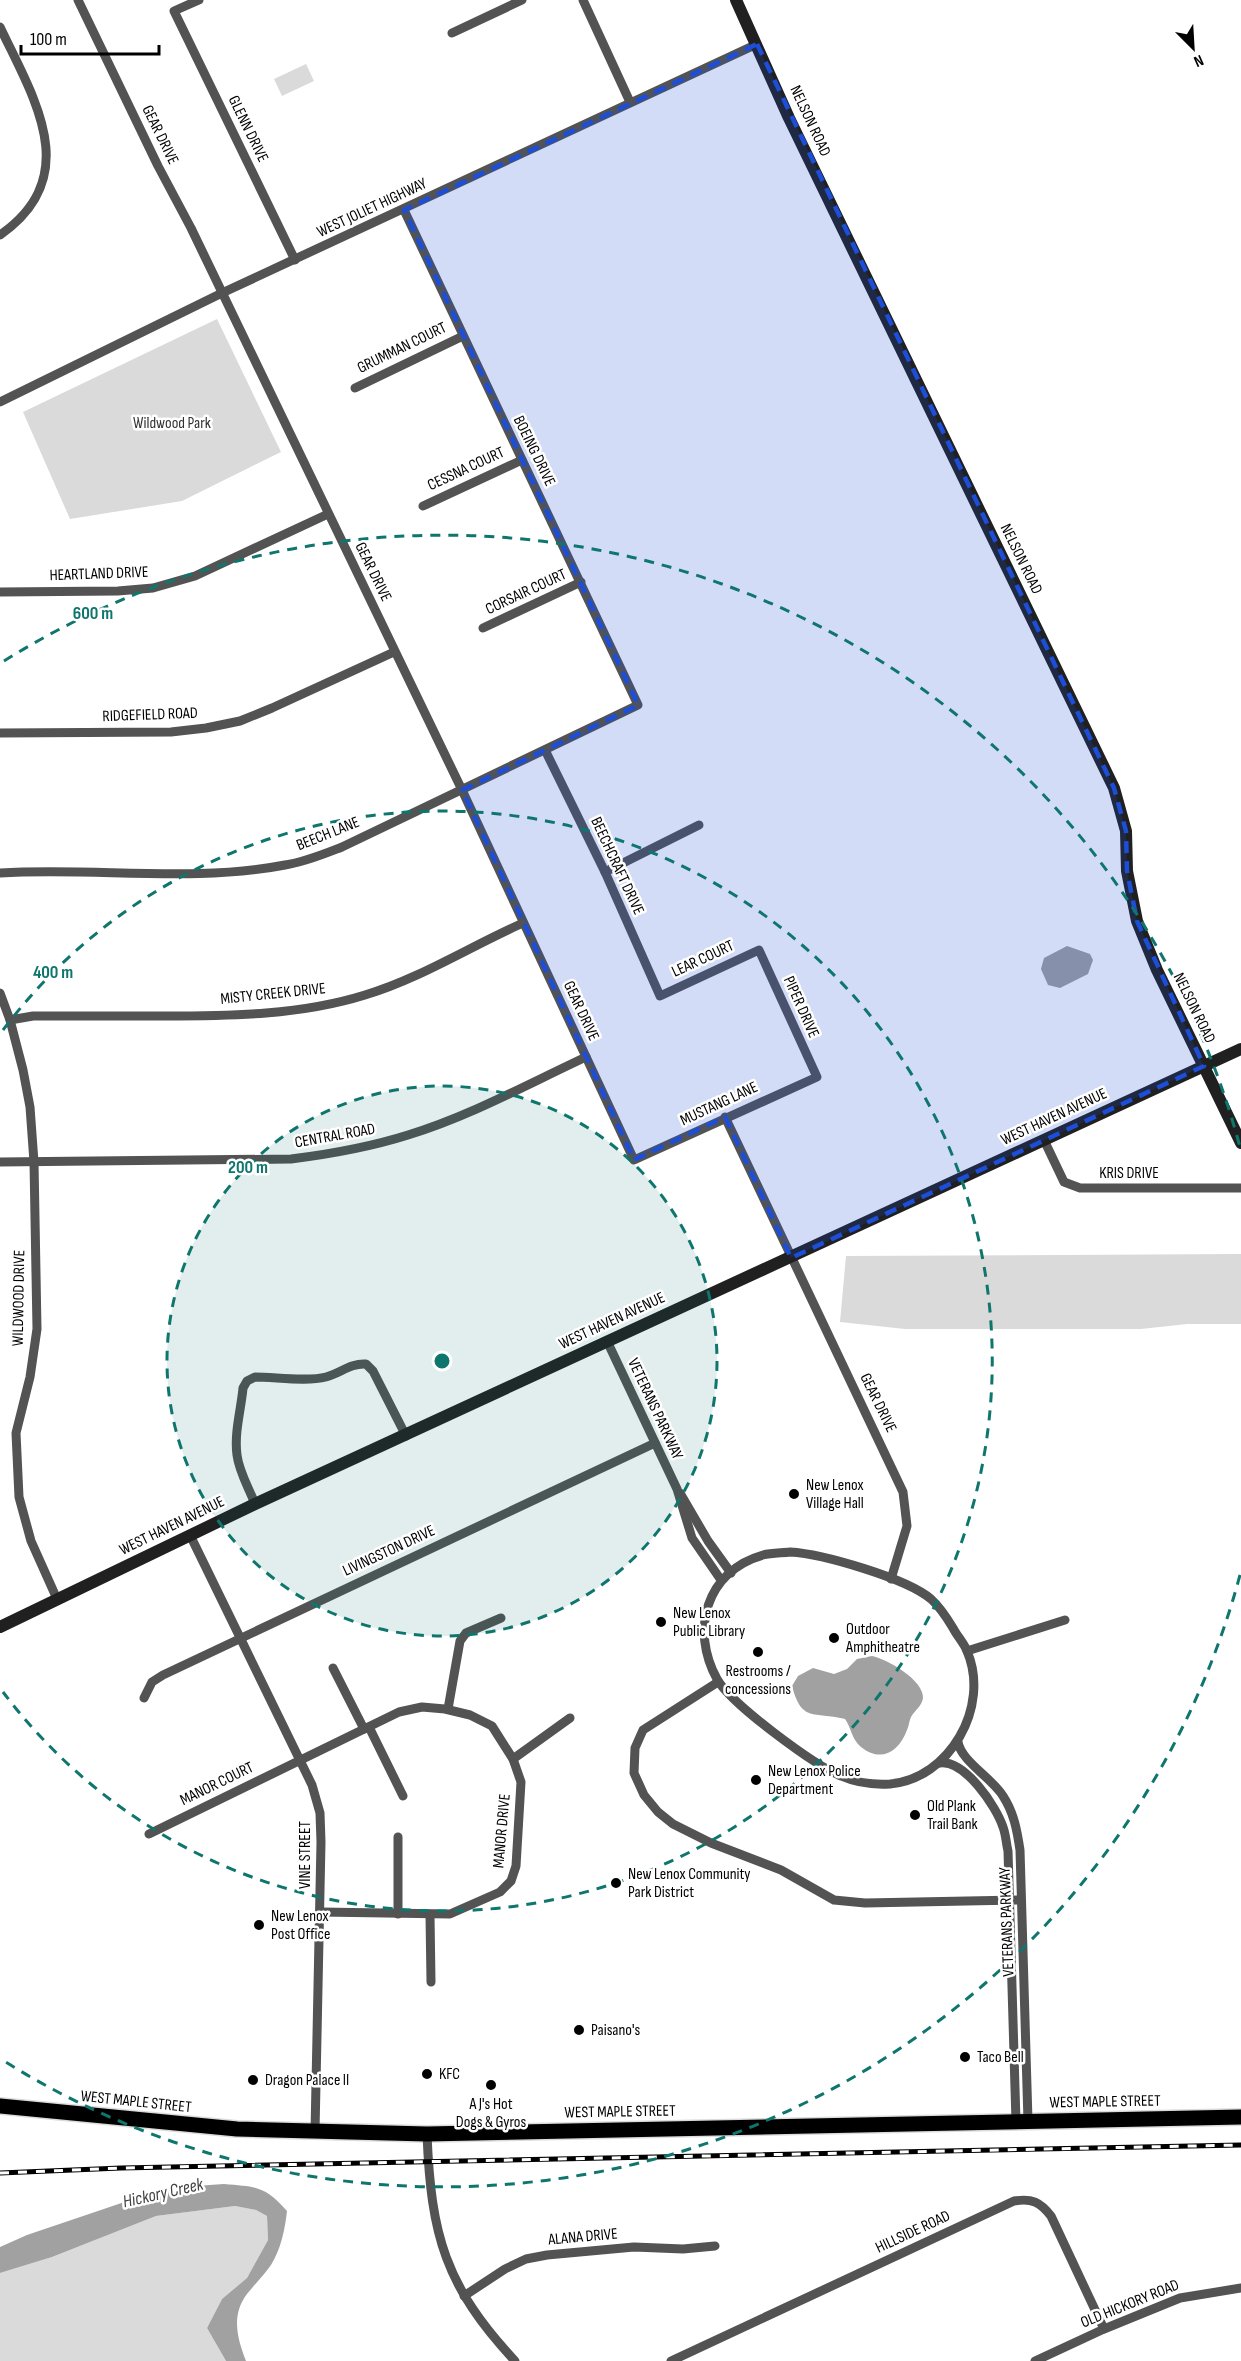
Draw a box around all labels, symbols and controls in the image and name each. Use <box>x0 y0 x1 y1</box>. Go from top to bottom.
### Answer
scale bar <box>21 18 159 56</box>
north arrow <box>1163 18 1223 78</box>
text: 100 m <box>30 29 67 50</box>
text: N <box>1191 50 1206 71</box>
street label: NELSON ROAD <box>785 83 835 159</box>
street label: GLENN DRIVE <box>224 93 272 165</box>
street label: GEAR DRIVE <box>138 102 182 168</box>
street label: WEST JOLIET HIGHWAY <box>314 174 430 242</box>
street label: GRUMMAN COURT <box>354 318 450 378</box>
street label: BOEING DRIVE <box>509 413 559 489</box>
park label: Wildwood Park <box>133 414 211 433</box>
street label: CESSNA COURT <box>425 443 508 495</box>
street label: NELSON ROAD <box>996 521 1046 597</box>
street label: GEAR DRIVE <box>351 539 395 605</box>
street label: HEARTLAND DRIVE <box>49 563 149 585</box>
street label: CORSAIR COURT <box>483 565 570 619</box>
text: 600 m <box>73 603 113 624</box>
street label: RIDGEFIELD ROAD <box>102 704 198 726</box>
street label: BEECH LANE <box>294 813 362 855</box>
street label: BEECHCRAFT DRIVE <box>586 814 648 918</box>
street label: LEAR COURT <box>669 936 738 982</box>
text: 400 m <box>33 962 73 983</box>
street label: NELSON ROAD <box>1169 970 1219 1046</box>
street label: PIPER DRIVE <box>779 973 823 1041</box>
street label: GEAR DRIVE <box>559 978 603 1044</box>
street label: MISTY CREEK DRIVE <box>219 979 327 1009</box>
street label: MUSTANG LANE <box>677 1078 761 1130</box>
street label: WEST HAVEN AVENUE <box>998 1084 1110 1150</box>
street label: CENTRAL ROAD <box>293 1120 377 1152</box>
text: 200 m <box>228 1157 268 1178</box>
street label: KRIS DRIVE <box>1099 1164 1159 1183</box>
street label: WILDWOOD DRIVE <box>9 1250 29 1346</box>
street label: WEST HAVEN AVENUE <box>556 1288 668 1354</box>
centre of rings <box>432 1351 452 1371</box>
street label: VETERANS PARKWAY <box>623 1355 687 1463</box>
street label: GEAR DRIVE <box>856 1370 900 1436</box>
place label: New Lenox Village Hall <box>806 1476 864 1513</box>
marker: New Lenox Village Hall <box>787 1487 801 1501</box>
street label: WEST HAVEN AVENUE <box>116 1492 228 1560</box>
street label: LIVINGSTON DRIVE <box>340 1521 438 1581</box>
place label: New Lenox Public Library <box>673 1604 745 1641</box>
marker: New Lenox Public Library <box>654 1615 668 1629</box>
place label: Outdoor Amphitheatre <box>845 1620 920 1657</box>
marker: Outdoor Amphitheatre <box>827 1631 841 1645</box>
marker: Restrooms / concessions <box>751 1645 765 1659</box>
place label: Restrooms / concessions <box>725 1662 791 1699</box>
street label: MANOR COURT <box>177 1758 257 1810</box>
place label: New Lenox Police Department <box>768 1762 861 1799</box>
marker: New Lenox Police Department <box>749 1773 763 1787</box>
street label: MANOR DRIVE <box>489 1793 515 1869</box>
place label: Old Plank Trail Bank <box>927 1797 978 1834</box>
marker: Old Plank Trail Bank <box>908 1808 922 1822</box>
street label: VINE STREET <box>296 1820 315 1889</box>
place label: New Lenox Community Park District <box>628 1865 751 1902</box>
street label: VETERANS PARKWAY <box>996 1867 1018 1977</box>
marker: New Lenox Community Park District <box>609 1876 623 1890</box>
place label: New Lenox Post Office <box>271 1907 330 1944</box>
marker: New Lenox Post Office <box>252 1918 266 1932</box>
place label: Paisano's <box>591 2021 641 2040</box>
marker: Paisano's <box>572 2023 586 2037</box>
place label: Taco Bell <box>977 2048 1024 2067</box>
marker: Taco Bell <box>958 2050 972 2064</box>
place label: KFC <box>439 2065 460 2084</box>
marker: KFC <box>420 2067 434 2081</box>
place label: Dragon Palace II <box>265 2071 349 2090</box>
marker: Dragon Palace II <box>246 2073 260 2087</box>
marker: A J's Hot Dogs & Gyros <box>484 2078 498 2092</box>
street label: WEST MAPLE STREET <box>80 2087 193 2117</box>
street label: WEST MAPLE STREET <box>1049 2092 1161 2112</box>
place label: A J's Hot Dogs & Gyros <box>456 2095 526 2132</box>
street label: WEST MAPLE STREET <box>564 2102 676 2122</box>
water label: Hickory Creek <box>121 2173 207 2212</box>
street label: HILLSIDE ROAD <box>873 2206 953 2258</box>
street label: ALANA DRIVE <box>546 2225 619 2250</box>
street label: OLD HICKORY ROAD <box>1078 2276 1182 2332</box>

